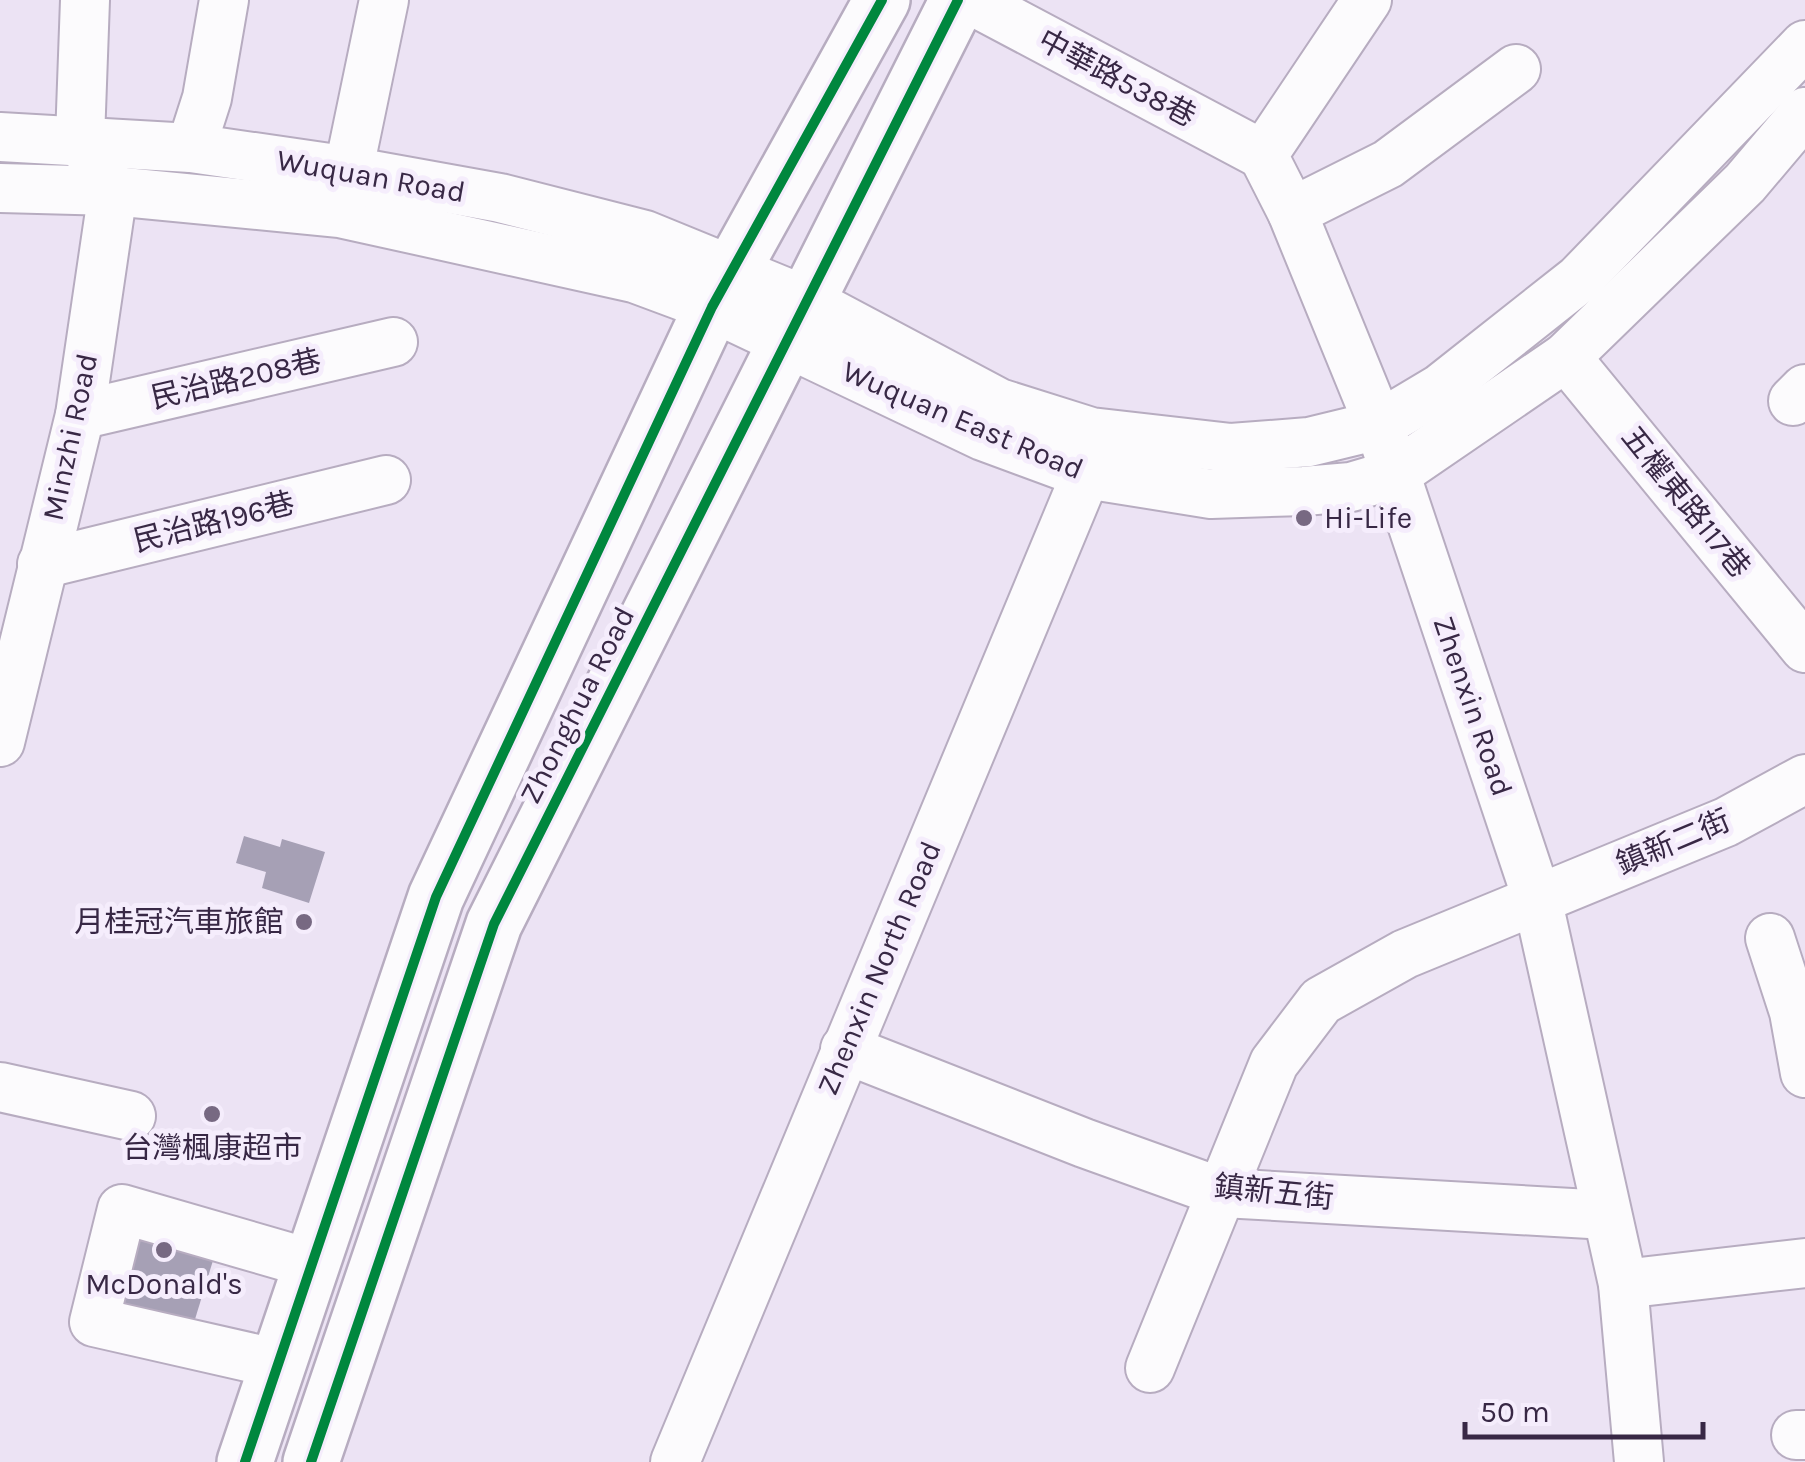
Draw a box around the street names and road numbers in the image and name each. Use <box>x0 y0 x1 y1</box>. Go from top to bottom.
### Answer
street label: 中華路538巷 <box>1032 21 1202 135</box>
street label: Wuquan Road <box>274 142 468 210</box>
street label: 民治路208巷 <box>147 342 325 416</box>
street label: Minzhi Road <box>35 350 105 524</box>
street label: Wuquan East Road <box>837 353 1089 487</box>
street label: 五權東路117巷 <box>1614 419 1758 585</box>
street label: 民治路196巷 <box>130 485 298 559</box>
street label: Zhonghua Road <box>512 600 642 810</box>
street label: Zhenxin Road <box>1425 611 1521 801</box>
street label: 鎮新二街 <box>1611 802 1735 882</box>
street label: Zhenxin North Road <box>809 836 949 1100</box>
street label: 鎮新五街 <box>1212 1168 1336 1216</box>

